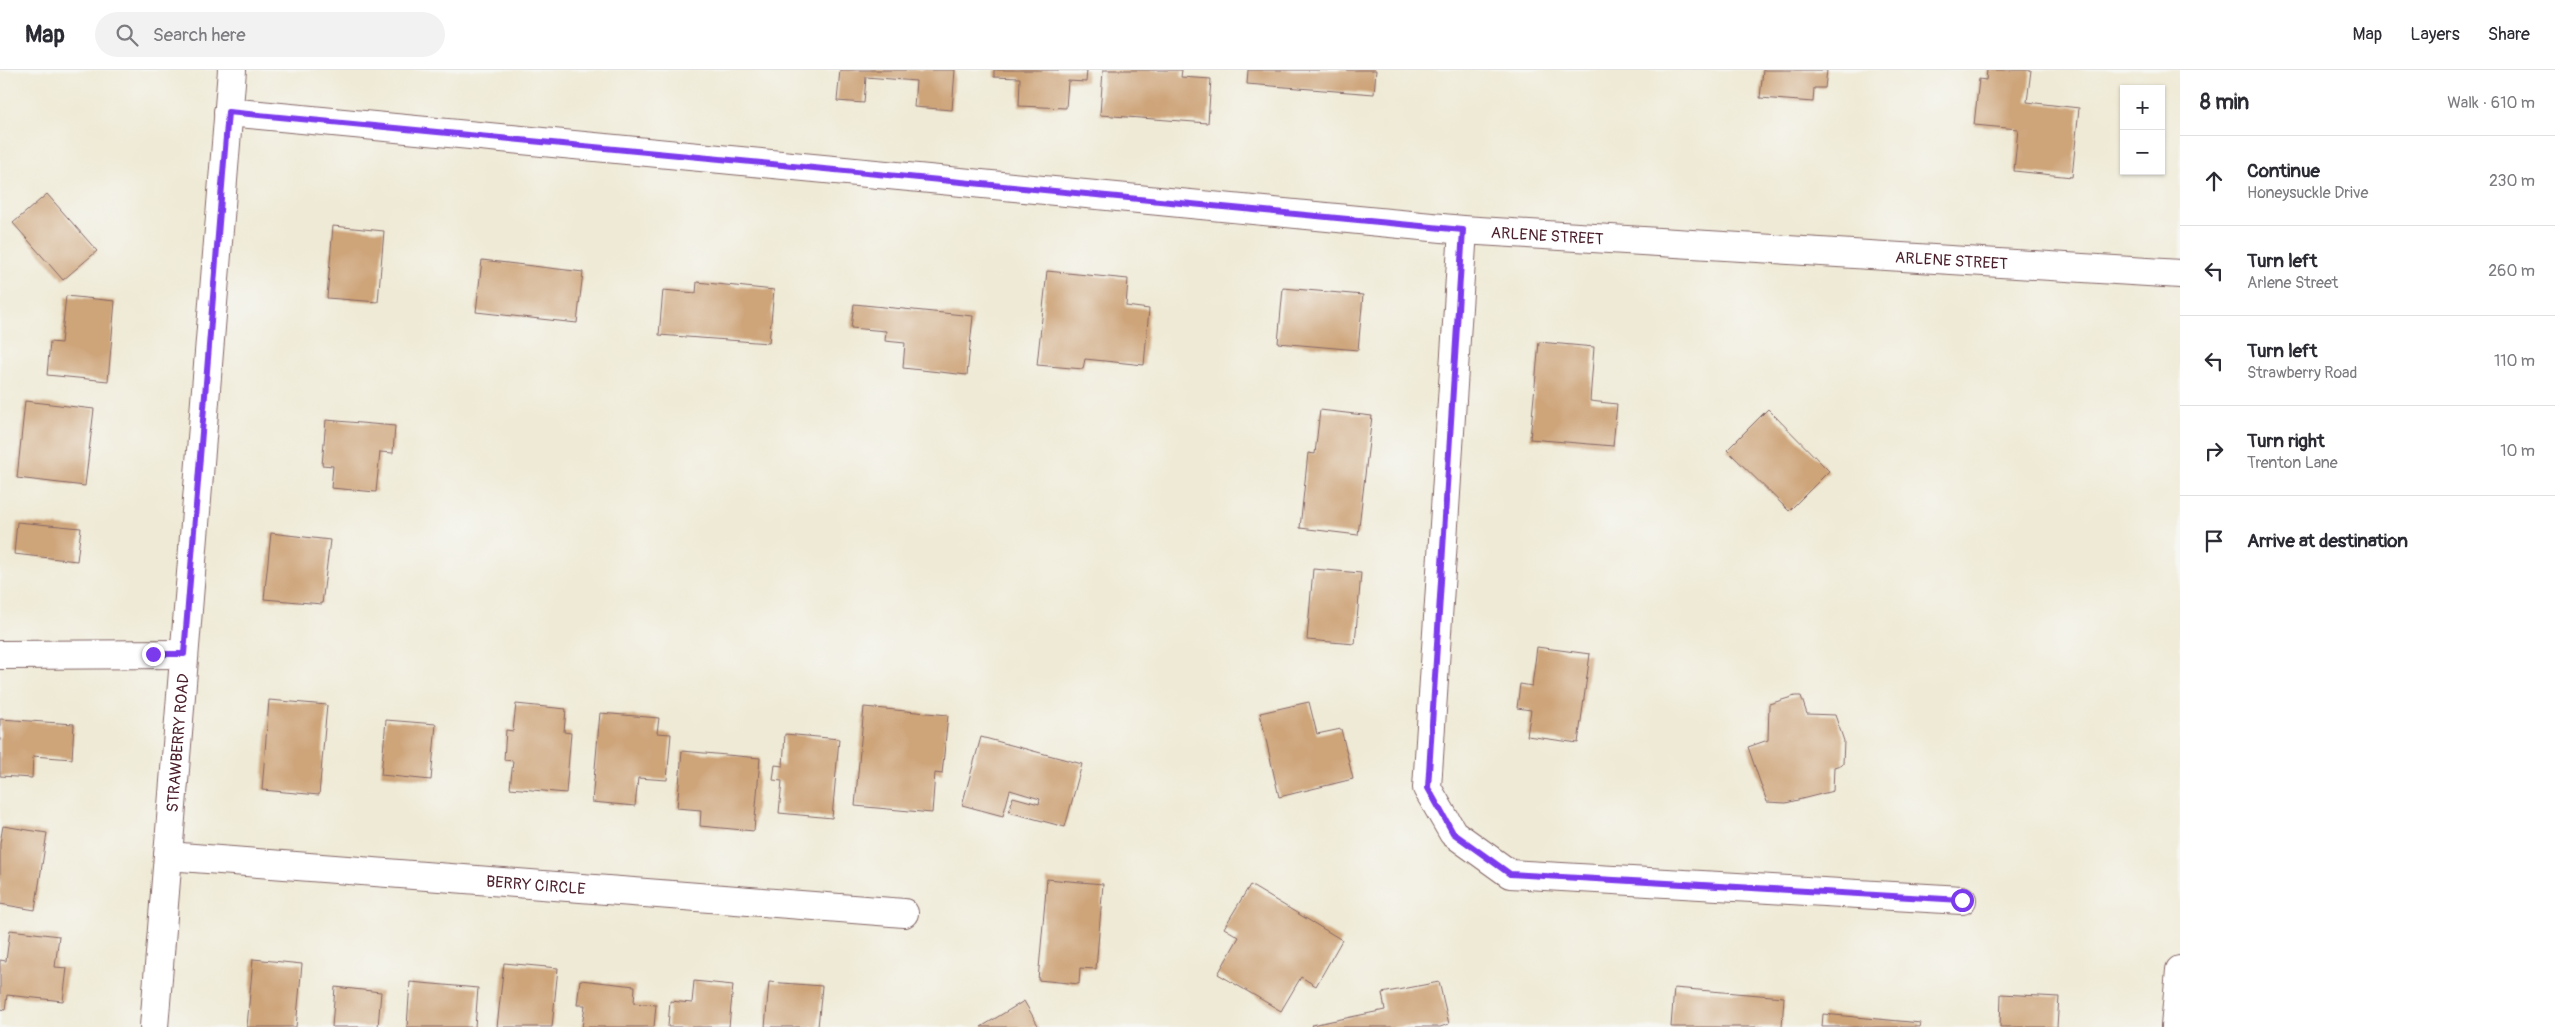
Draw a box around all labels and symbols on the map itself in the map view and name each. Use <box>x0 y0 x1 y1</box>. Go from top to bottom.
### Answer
street label: ARLENE STREET <box>1490 223 1604 250</box>
street label: ARLENE STREET <box>1894 248 2009 274</box>
route end <box>142 643 165 666</box>
street label: STRAWBERRY ROAD <box>163 673 194 813</box>
street label: BERRY CIRCLE <box>485 872 586 899</box>
route start <box>1951 889 1974 912</box>

